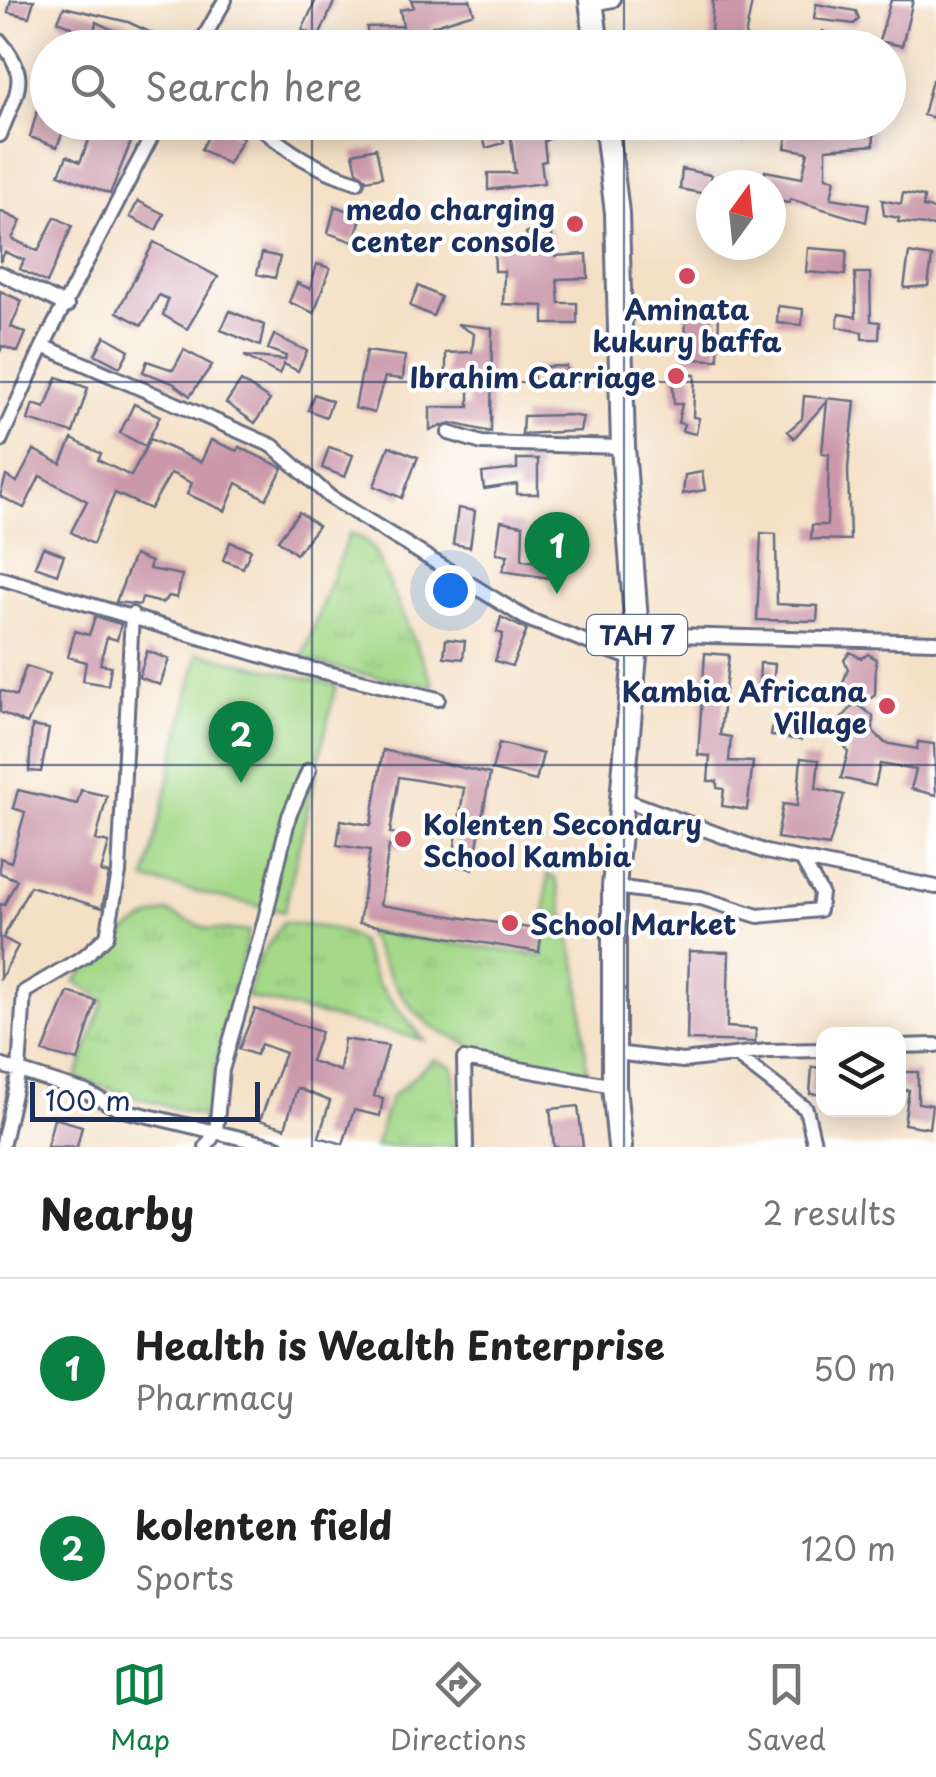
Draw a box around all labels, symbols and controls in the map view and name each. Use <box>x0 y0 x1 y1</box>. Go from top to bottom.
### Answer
search box <box>30 30 906 140</box>
text: Search here <box>145 57 362 114</box>
icon: search <box>65 58 120 113</box>
north arrow <box>696 170 786 260</box>
place label: medo charging center console <box>346 187 555 262</box>
marker: medo charging center console <box>564 213 586 235</box>
marker: Aminata kukury baffa <box>676 265 698 287</box>
place label: Aminata kukury baffa <box>592 287 782 362</box>
place label: Ibrahim Carriage <box>410 355 656 398</box>
marker: Ibrahim Carriage <box>665 365 687 387</box>
pin: 1 <box>524 512 590 594</box>
your location <box>425 565 476 616</box>
road number: TAH 7 <box>587 615 687 655</box>
place label: Kambia Africana Village <box>622 669 867 744</box>
marker: Kambia Africana Village <box>876 695 898 717</box>
pin: 2 <box>208 700 274 783</box>
place label: Kolenten Secondary School Kambia <box>423 802 702 877</box>
marker: Kolenten Secondary School Kambia <box>392 828 414 850</box>
place label: School Market <box>530 902 737 945</box>
marker: School Market <box>499 912 521 934</box>
map controls <box>816 1027 906 1117</box>
button: layers <box>816 1027 906 1117</box>
scale bar <box>30 1077 260 1122</box>
text: 100 m <box>45 1078 131 1121</box>
text: Nearby <box>40 1181 194 1244</box>
text: 2 results <box>763 1188 896 1236</box>
text: Health is Wealth Enterprise <box>135 1316 665 1373</box>
text: 1 <box>65 1344 80 1392</box>
text: 50 m <box>813 1344 896 1392</box>
text: Pharmacy <box>135 1373 294 1421</box>
text: kolenten field <box>135 1496 392 1553</box>
text: 2 <box>61 1524 84 1572</box>
text: 120 m <box>801 1524 896 1572</box>
text: Sports <box>135 1553 234 1601</box>
tab: Map <box>110 1657 170 1760</box>
tab: Directions <box>390 1657 526 1760</box>
tab: Saved <box>746 1657 826 1760</box>

